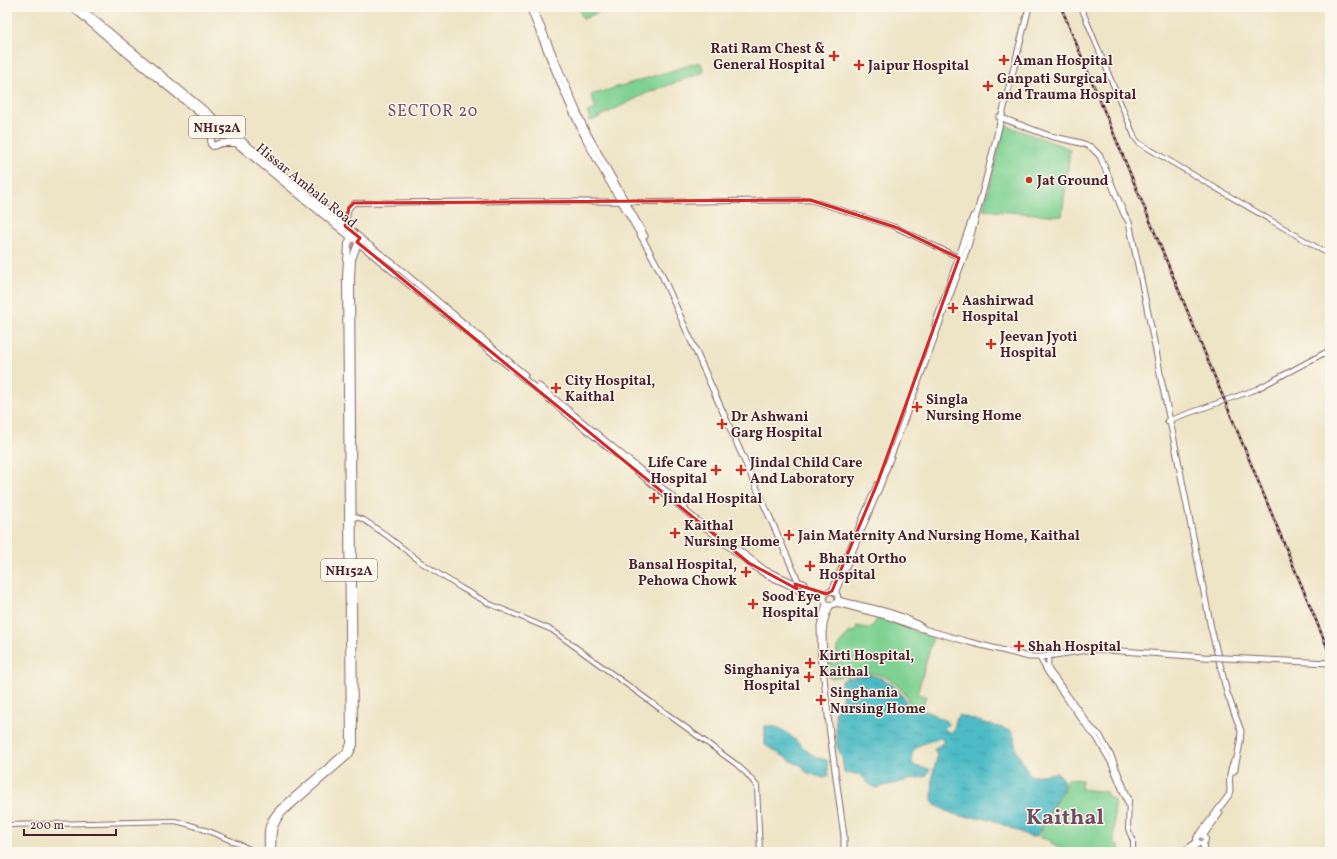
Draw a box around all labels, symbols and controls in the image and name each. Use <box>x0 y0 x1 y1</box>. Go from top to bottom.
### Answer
place label: Rati Ram Chest & General Hospital <box>711 40 825 75</box>
marker: Rati Ram Chest & General Hospital <box>828 50 840 62</box>
place label: Aman Hospital <box>1013 52 1113 71</box>
marker: Aman Hospital <box>998 54 1010 66</box>
place label: Jaipur Hospital <box>867 57 969 76</box>
marker: Jaipur Hospital <box>853 59 865 71</box>
place label: Ganpati Surgical and Trauma Hospital <box>997 70 1137 105</box>
marker: Ganpati Surgical and Trauma Hospital <box>982 80 994 92</box>
district label: SECTOR 20 <box>387 101 479 123</box>
road number: NH152A <box>189 116 245 138</box>
street label: Hissar Ambala Road <box>252 140 361 233</box>
place label: Jat Ground <box>1036 172 1109 191</box>
marker: Jat Ground <box>1024 175 1034 185</box>
place label: Aashirwad Hospital <box>962 292 1034 327</box>
marker: Aashirwad Hospital <box>947 302 959 314</box>
place label: Jeevan Jyoti Hospital <box>999 328 1078 363</box>
marker: Jeevan Jyoti Hospital <box>985 338 997 350</box>
place label: City Hospital, Kaithal <box>565 372 655 407</box>
marker: City Hospital, Kaithal <box>550 382 562 394</box>
place label: Singla Nursing Home <box>926 391 1022 426</box>
marker: Singla Nursing Home <box>911 401 923 413</box>
place label: Dr Ashwani Garg Hospital <box>731 408 823 443</box>
marker: Dr Ashwani Garg Hospital <box>716 418 728 430</box>
place label: Life Care Hospital <box>648 454 707 489</box>
place label: Jindal Child Care And Laboratory <box>749 454 862 489</box>
marker: Life Care Hospital <box>710 464 722 476</box>
marker: Jindal Child Care And Laboratory <box>735 464 747 476</box>
place label: Jindal Hospital <box>662 490 763 509</box>
marker: Jindal Hospital <box>648 492 660 504</box>
place label: Kaithal Nursing Home <box>684 517 780 552</box>
marker: Kaithal Nursing Home <box>669 527 681 539</box>
place label: Jain Maternity And Nursing Home, Kaithal <box>797 527 1080 546</box>
marker: Jain Maternity And Nursing Home, Kaithal <box>783 529 795 541</box>
place label: Bharat Ortho Hospital <box>819 550 907 585</box>
place label: Bansal Hospital, Pehowa Chowk <box>628 556 738 591</box>
road number: NH152A <box>321 559 377 581</box>
marker: Bharat Ortho Hospital <box>804 560 816 572</box>
marker: Bansal Hospital, Pehowa Chowk <box>740 566 752 578</box>
place label: Sood Eye Hospital <box>762 588 821 623</box>
marker: Sood Eye Hospital <box>747 598 759 610</box>
place label: Shah Hospital <box>1028 638 1121 657</box>
marker: Shah Hospital <box>1013 640 1025 652</box>
place label: Kirti Hospital, Kaithal <box>819 647 914 682</box>
marker: Kirti Hospital, Kaithal <box>804 657 816 669</box>
place label: Singhaniya Hospital <box>724 661 800 696</box>
marker: Singhaniya Hospital <box>803 671 815 683</box>
place label: Singhania Nursing Home <box>830 684 926 719</box>
marker: Singhania Nursing Home <box>815 694 827 706</box>
district label: Kaithal <box>1026 803 1104 834</box>
scale bar <box>24 811 116 837</box>
text: 200 m <box>30 818 64 834</box>

